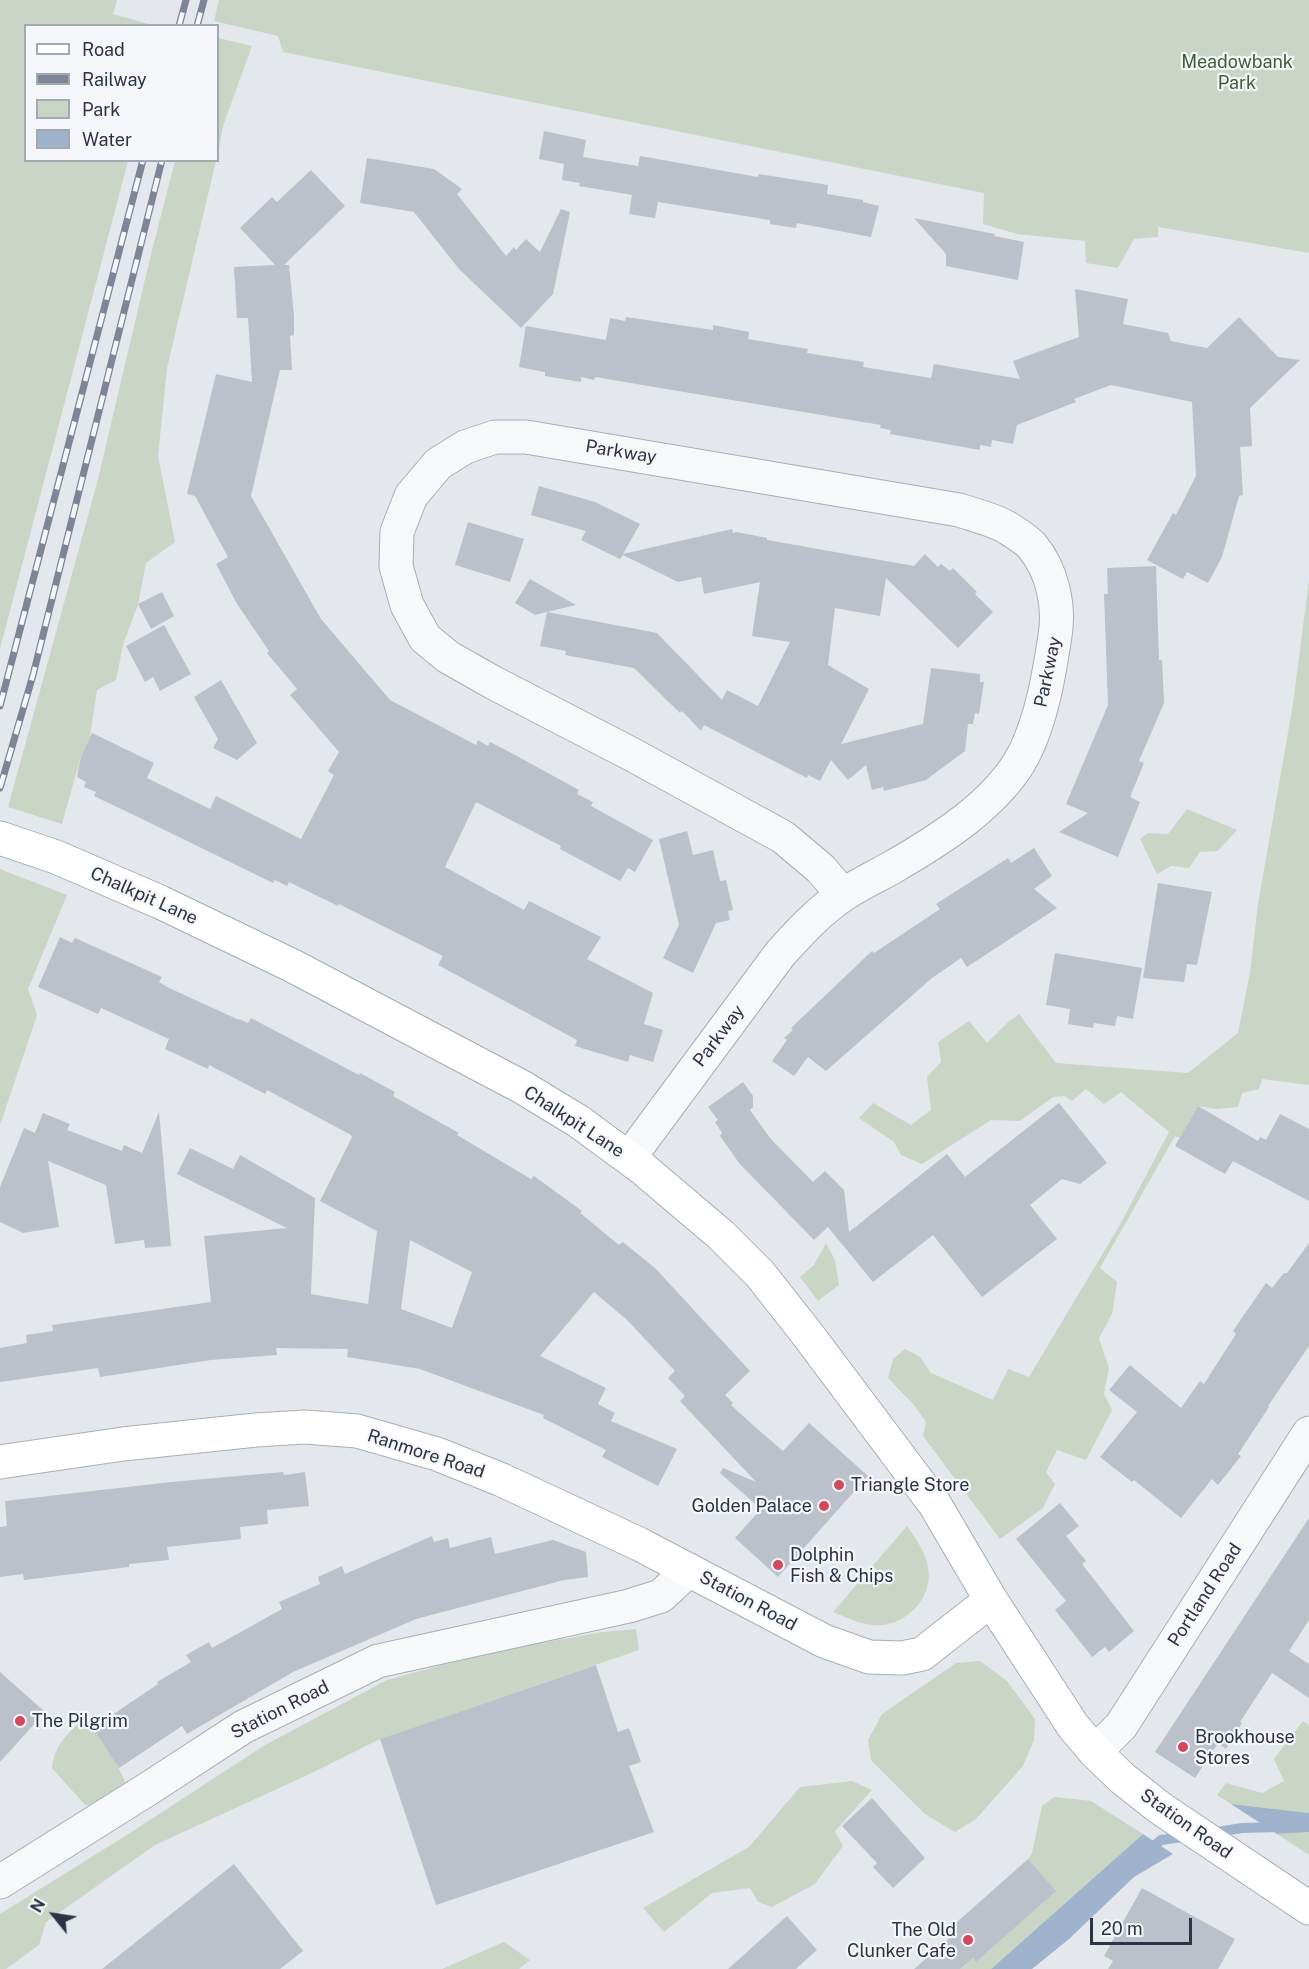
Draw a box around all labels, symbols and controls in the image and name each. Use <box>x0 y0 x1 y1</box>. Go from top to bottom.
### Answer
legend <box>24 24 219 162</box>
text: Road <box>82 39 125 60</box>
park label: Meadowbank Park <box>1181 51 1293 94</box>
text: Railway <box>82 69 147 90</box>
text: Park <box>82 99 120 120</box>
text: Water <box>82 129 132 150</box>
street label: Parkway <box>584 436 658 468</box>
street label: Parkway <box>1030 635 1066 709</box>
street label: Chalkpit Lane <box>87 863 201 929</box>
street label: Parkway <box>689 1001 749 1071</box>
street label: Chalkpit Lane <box>520 1082 628 1162</box>
street label: Ranmore Road <box>365 1425 487 1483</box>
place label: Triangle Store <box>851 1474 969 1496</box>
marker: Triangle Store <box>832 1478 846 1492</box>
place label: Golden Palace <box>691 1495 812 1517</box>
marker: Golden Palace <box>817 1499 831 1513</box>
street label: Portland Road <box>1164 1539 1246 1651</box>
place label: Dolphin Fish & Chips <box>790 1544 893 1586</box>
marker: Dolphin Fish & Chips <box>771 1558 785 1572</box>
street label: Station Road <box>696 1566 800 1636</box>
street label: Station Road <box>227 1676 333 1744</box>
place label: The Pilgrim <box>32 1710 128 1732</box>
marker: The Pilgrim <box>13 1714 27 1728</box>
place label: Brookhouse Stores <box>1195 1726 1295 1768</box>
marker: Brookhouse Stores <box>1176 1740 1190 1754</box>
street label: Station Road <box>1136 1784 1236 1864</box>
north arrow <box>24 1885 84 1945</box>
text: N <box>27 1896 49 1916</box>
scale bar <box>1093 1906 1195 1944</box>
text: 20 m <box>1101 1918 1143 1939</box>
place label: The Old Clunker Cafe <box>847 1919 956 1962</box>
marker: The Old Clunker Cafe <box>961 1933 975 1947</box>

